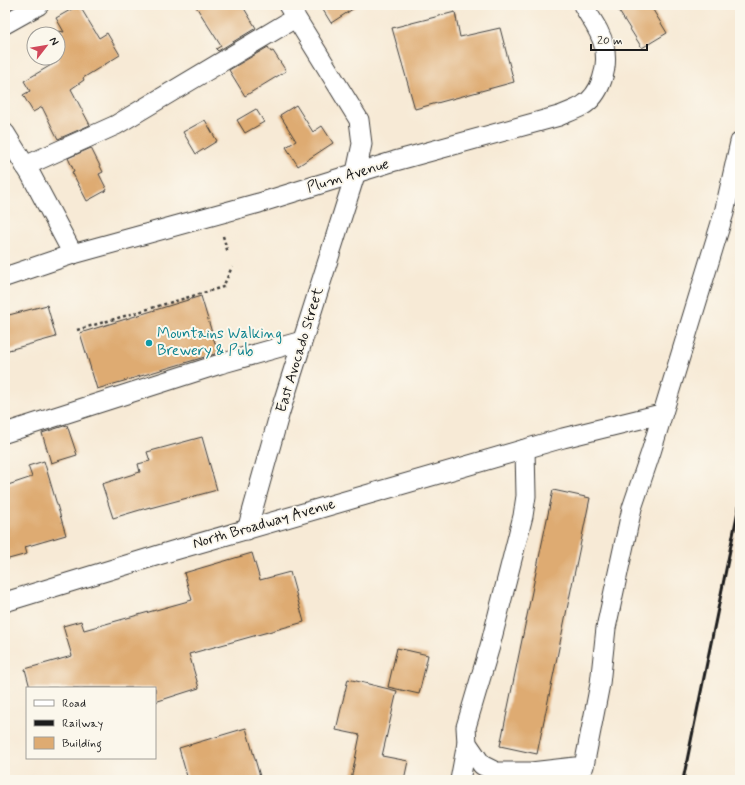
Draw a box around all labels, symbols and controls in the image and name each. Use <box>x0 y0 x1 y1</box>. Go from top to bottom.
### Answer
north arrow <box>26 26 66 66</box>
scale bar <box>591 26 647 52</box>
text: 20 m <box>597 33 623 49</box>
text: N <box>46 35 62 48</box>
street label: Plum Avenue <box>304 154 392 198</box>
street label: East Avocado Street <box>271 285 329 415</box>
place label: Mountains Walking Brewery & Pub <box>157 324 282 361</box>
marker: Mountains Walking Brewery & Pub <box>144 338 154 348</box>
street label: North Broadway Avenue <box>190 494 338 554</box>
legend <box>26 687 156 759</box>
text: Road <box>62 696 86 712</box>
text: Railway <box>62 716 104 732</box>
text: Building <box>62 736 102 753</box>

